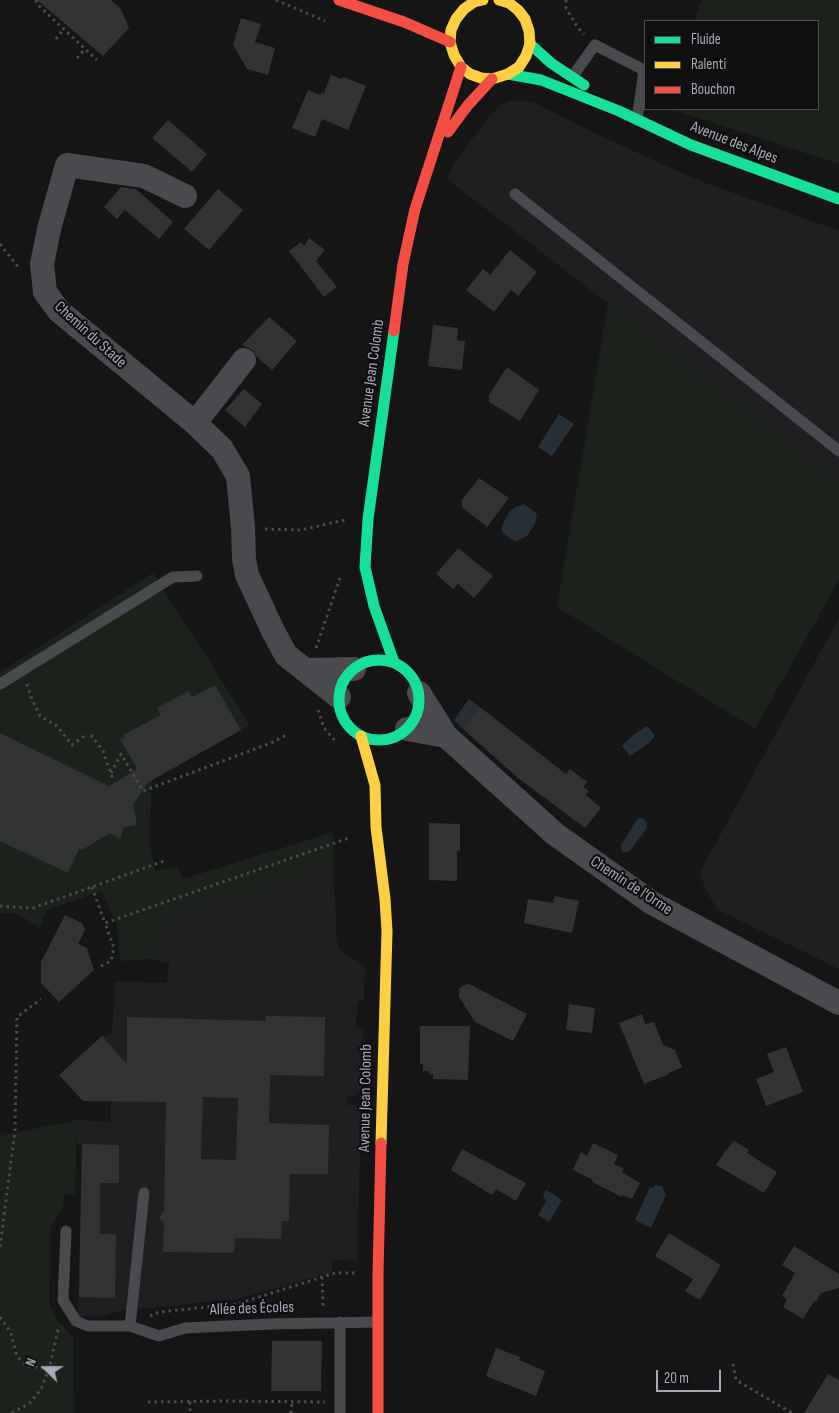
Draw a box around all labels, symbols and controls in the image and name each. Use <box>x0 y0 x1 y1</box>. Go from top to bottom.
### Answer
legend <box>644 20 819 110</box>
text: Fluide <box>691 30 721 49</box>
text: Ralenti <box>691 55 726 74</box>
text: Bouchon <box>691 80 735 99</box>
street label: Avenue des Alpes <box>688 118 780 168</box>
street label: Chemin du Stade <box>50 298 130 372</box>
street label: Avenue Jean Colomb <box>355 318 389 428</box>
street label: Chemin de l'Orme <box>586 852 676 920</box>
street label: Avenue Jean Colomb <box>355 1044 377 1152</box>
street label: Allée des Écoles <box>209 1298 295 1320</box>
north arrow <box>20 1343 70 1393</box>
text: N <box>21 1356 40 1369</box>
scale bar <box>659 1360 724 1392</box>
text: 20 m <box>664 1369 689 1388</box>

